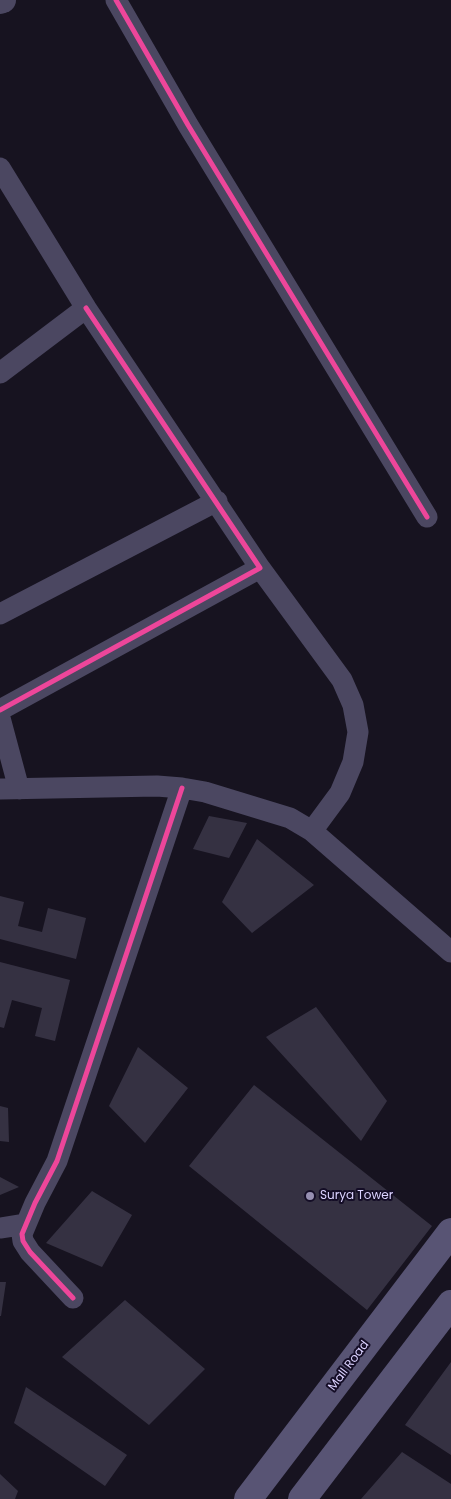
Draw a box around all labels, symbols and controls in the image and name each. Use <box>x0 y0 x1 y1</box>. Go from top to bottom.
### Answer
place label: Surya Tower <box>320 1189 393 1203</box>
marker: Surya Tower <box>304 1190 316 1202</box>
street label: Mall Road <box>326 1338 372 1394</box>

